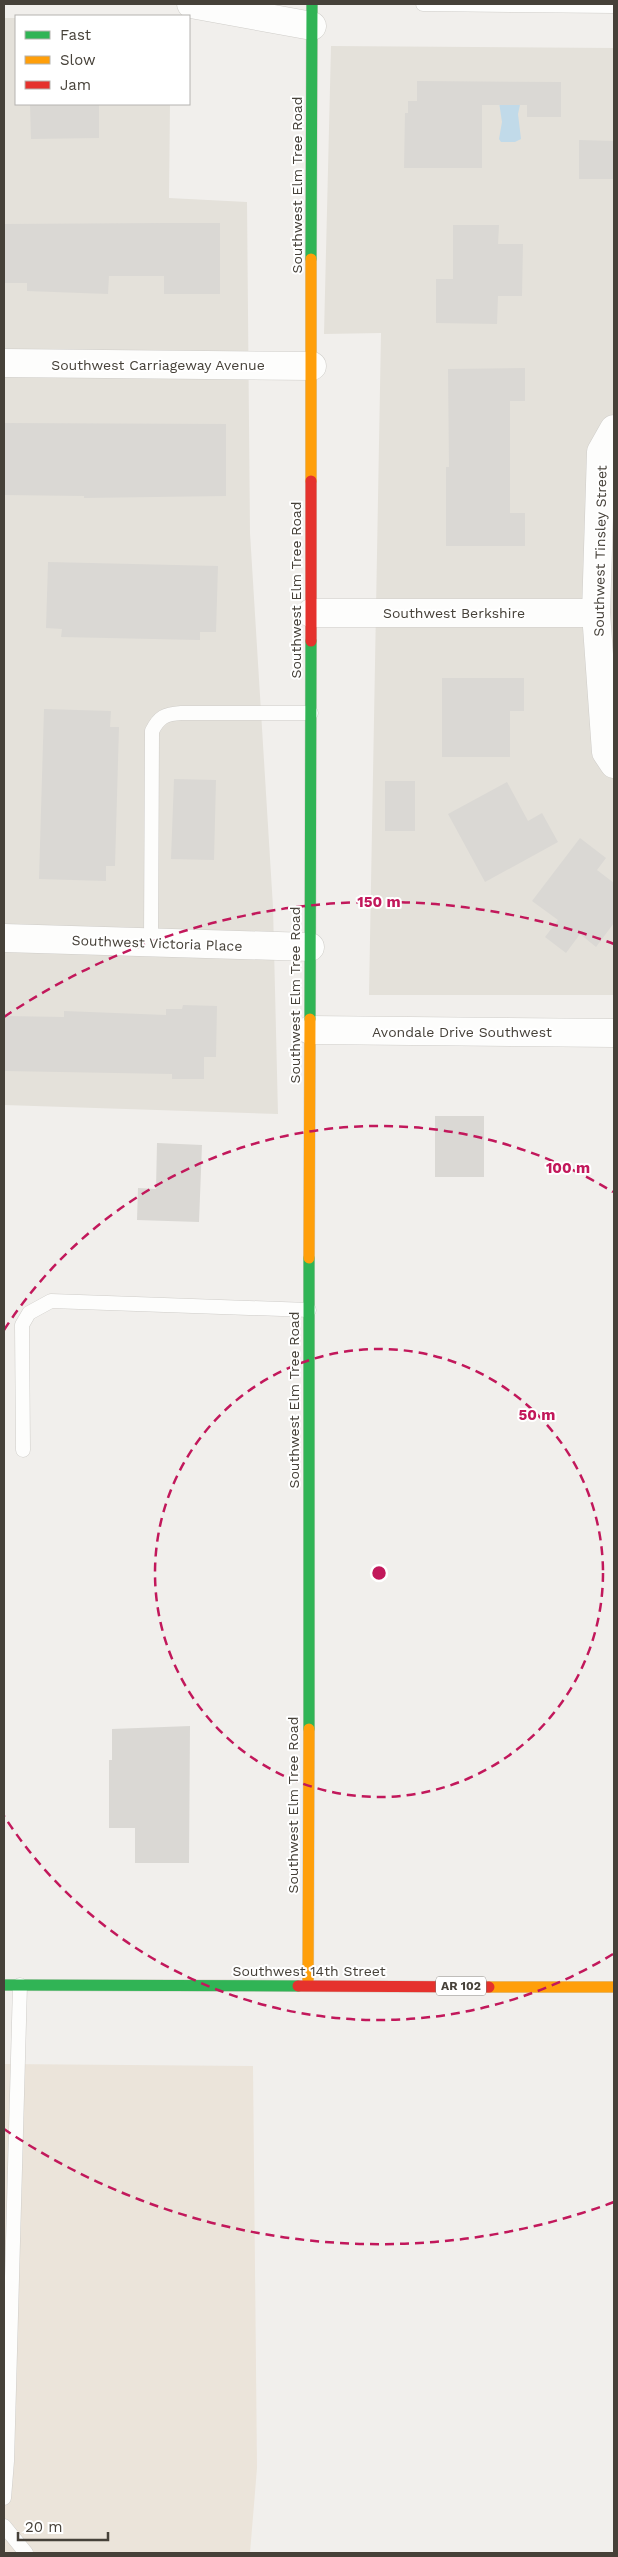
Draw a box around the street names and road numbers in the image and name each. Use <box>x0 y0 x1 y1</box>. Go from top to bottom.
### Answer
street label: Southwest Elm Tree Road <box>289 96 305 274</box>
street label: Southwest Carriageway Avenue <box>51 357 265 373</box>
street label: Southwest Tinsley Street <box>591 465 609 637</box>
street label: Southwest Elm Tree Road <box>288 501 304 679</box>
street label: Southwest Berkshire <box>383 605 525 621</box>
street label: Southwest Elm Tree Road <box>287 906 303 1084</box>
street label: Southwest Victoria Place <box>71 932 243 954</box>
street label: Avondale Drive Southwest <box>372 1024 552 1040</box>
street label: Southwest Elm Tree Road <box>286 1311 302 1489</box>
street label: Southwest Elm Tree Road <box>285 1716 301 1894</box>
street label: Southwest 14th Street <box>232 1963 386 1979</box>
road number: AR 102 <box>436 1976 486 1995</box>

